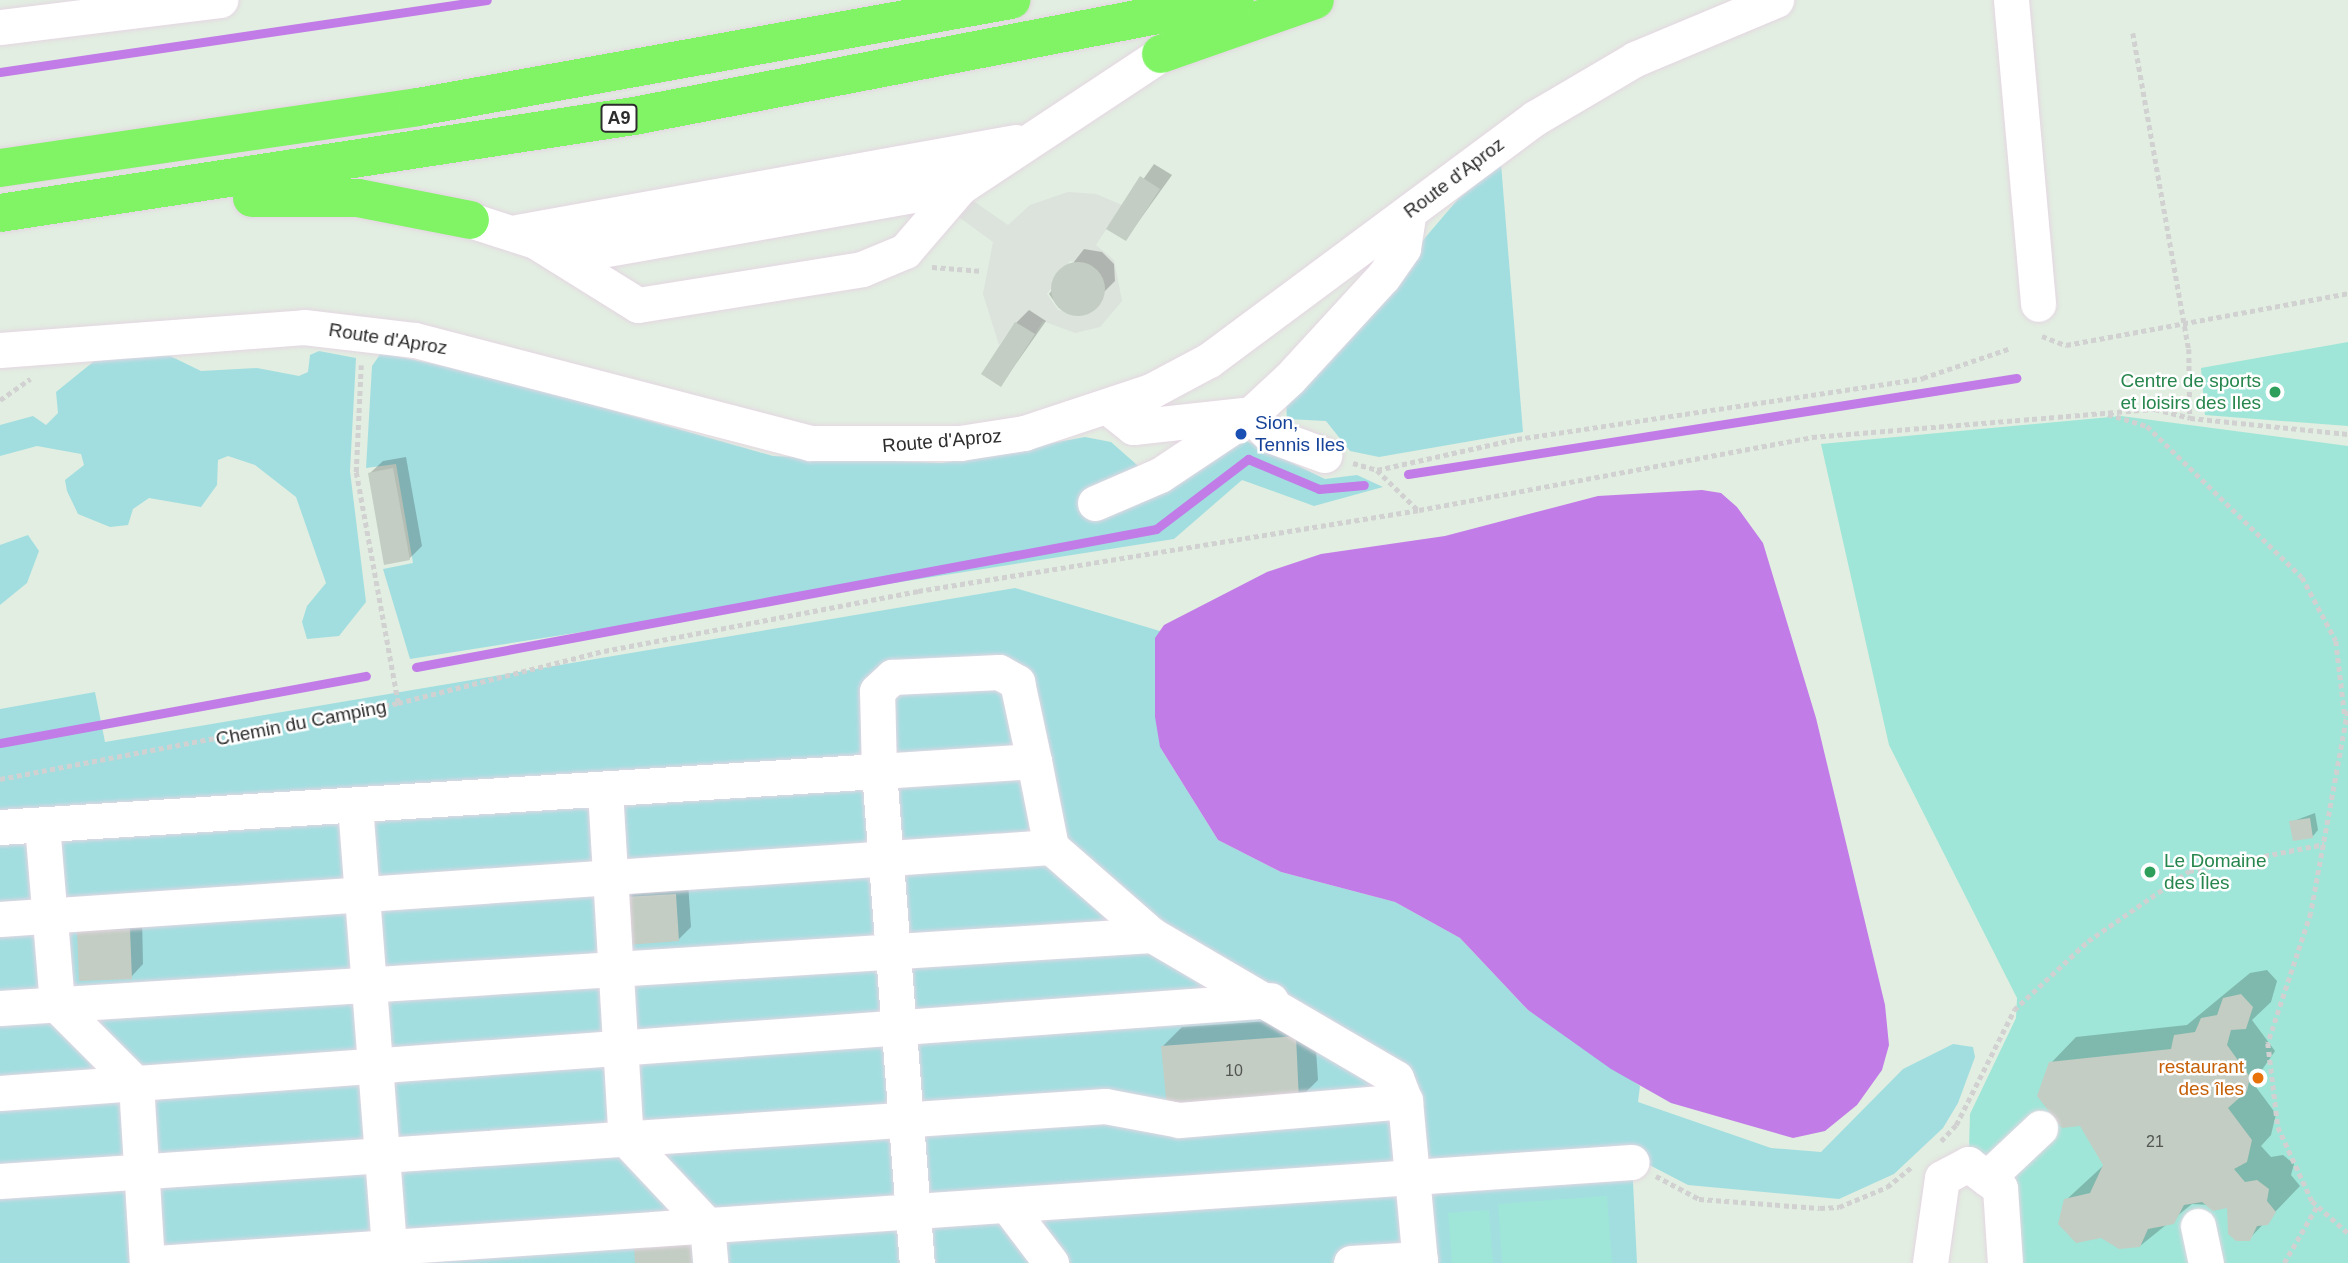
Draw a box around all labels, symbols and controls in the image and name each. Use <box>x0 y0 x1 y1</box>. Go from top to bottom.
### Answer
road number: A9 <box>600 104 638 132</box>
street label: Route d'Aproz <box>1399 133 1509 223</box>
street label: Route d'Aproz <box>327 318 449 360</box>
place label: Centre de sports et loisirs des Iles <box>2121 370 2261 414</box>
marker: Centre de sports et loisirs des Iles <box>2267 384 2283 400</box>
place label: Sion, Tennis Iles <box>1255 412 1345 456</box>
street label: Route d'Aproz <box>881 424 1003 458</box>
marker: Sion, Tennis Iles <box>1233 426 1249 442</box>
street label: Chemin du Camping <box>214 695 388 751</box>
place label: Le Domaine des Îles <box>2164 850 2266 894</box>
marker: Le Domaine des Îles <box>2142 864 2158 880</box>
place label: restaurant des îles <box>2158 1056 2244 1100</box>
house number: 10 <box>1225 1061 1243 1081</box>
marker: restaurant des îles <box>2250 1070 2266 1086</box>
house number: 21 <box>2146 1132 2164 1152</box>

